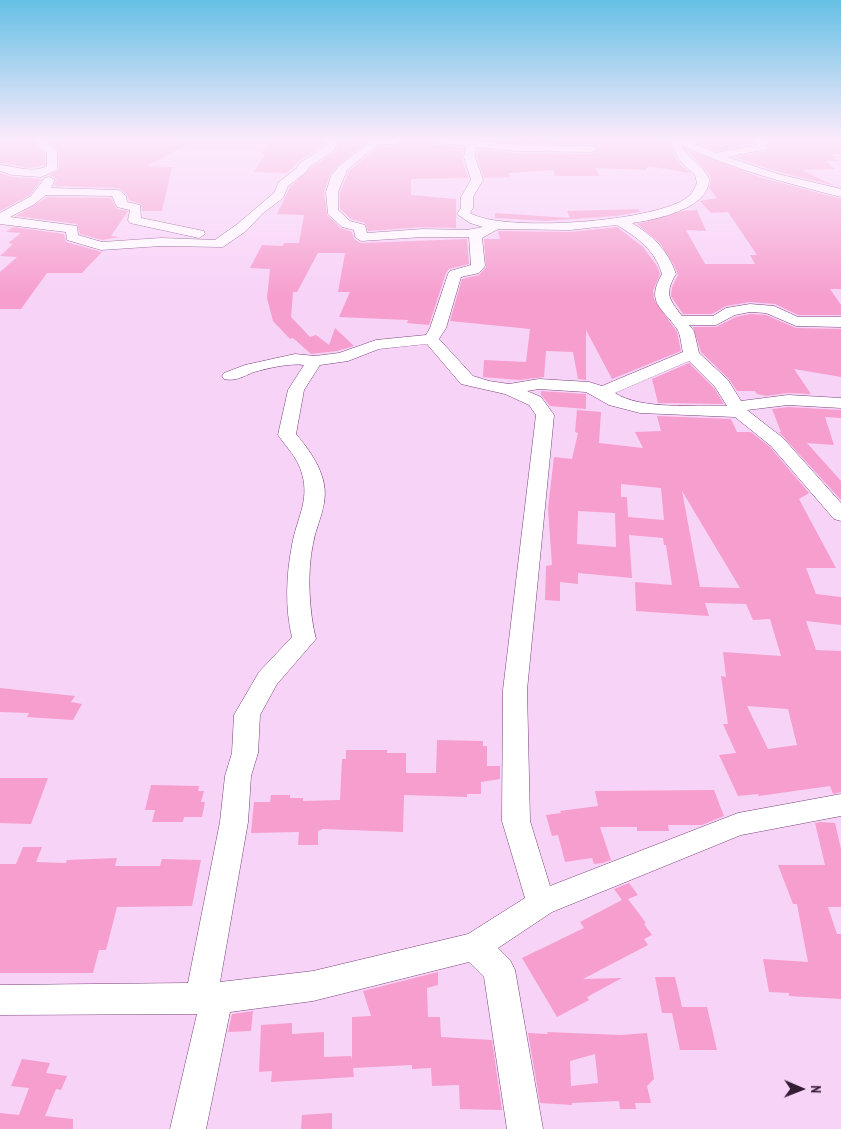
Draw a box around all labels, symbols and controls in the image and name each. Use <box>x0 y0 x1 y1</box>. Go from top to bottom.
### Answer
north arrow <box>776 1064 826 1114</box>
text: N <box>807 1085 825 1093</box>

